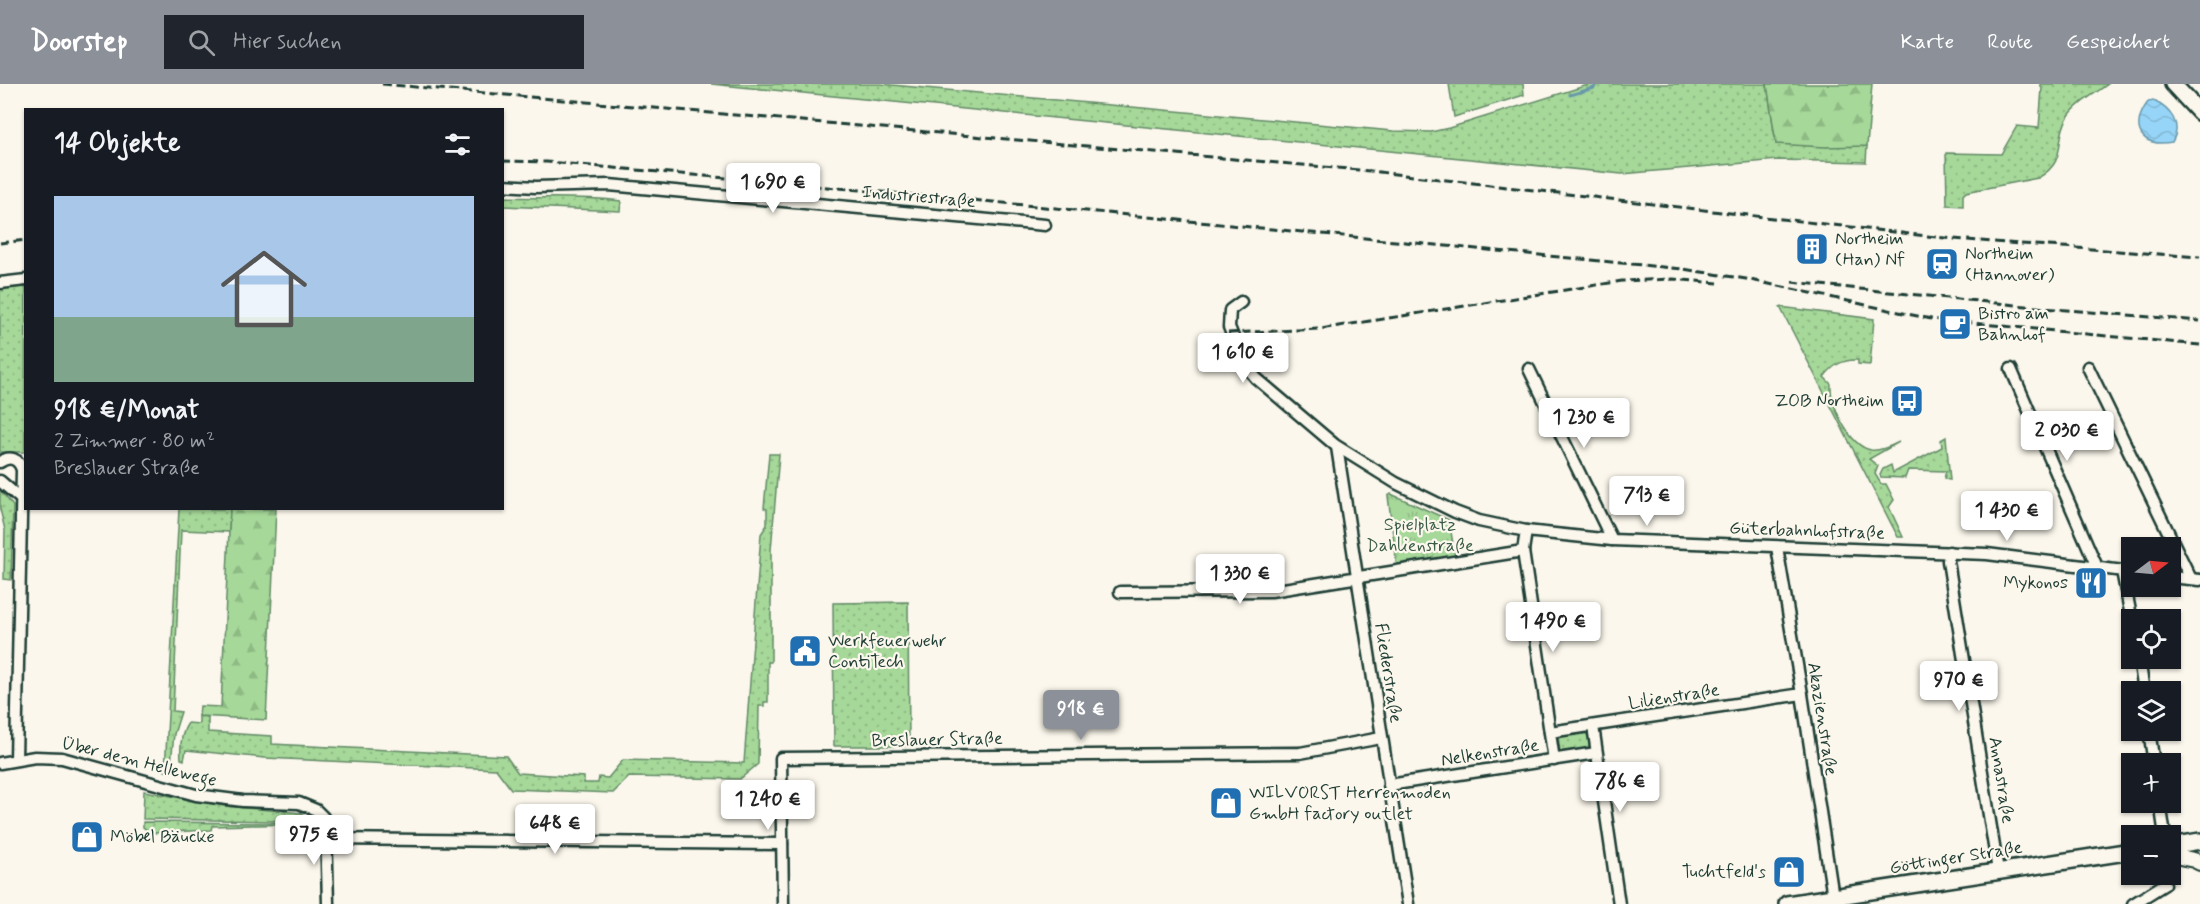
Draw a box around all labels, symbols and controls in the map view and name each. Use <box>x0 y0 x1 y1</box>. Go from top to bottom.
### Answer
search box <box>164 15 584 69</box>
text: Doorstep <box>30 24 128 61</box>
icon: search <box>185 26 218 59</box>
text: Hier suchen <box>233 28 342 56</box>
text: Karte <box>1901 28 1954 56</box>
text: Route <box>1987 28 2033 56</box>
text: Gespeichert <box>2066 28 2170 56</box>
text: 14 Objekte <box>54 127 181 161</box>
icon: filters <box>441 128 474 161</box>
pin: 1 690 € <box>718 163 828 214</box>
text: 1 690 € <box>740 169 806 196</box>
street label: Industriestraße <box>861 180 977 214</box>
place label: Northeim (Han) Nf <box>1835 227 1905 272</box>
building icon: Northeim (Han) Nf <box>1794 231 1830 267</box>
icon: home <box>210 235 318 343</box>
place label: Northeim (Hannover) <box>1965 242 2055 287</box>
station icon: Northeim (Hannover) <box>1924 246 1960 282</box>
place label: Bistro am Bahnhof <box>1978 302 2049 347</box>
cafe icon: Bistro am Bahnhof <box>1937 306 1973 342</box>
pin: 1 610 € <box>1188 333 1298 384</box>
text: 1 610 € <box>1212 339 1274 366</box>
bus stop icon: ZOB Northeim <box>1889 383 1925 419</box>
place label: ZOB Northeim <box>1775 389 1884 413</box>
text: 918 €/Monat <box>54 394 199 428</box>
pin: 1 230 € <box>1529 398 1639 449</box>
text: 1 230 € <box>1553 404 1615 431</box>
pin: 2 030 € <box>2012 411 2122 462</box>
text: 2 030 € <box>2035 417 2099 444</box>
text: 2 Zimmer · 80 m² <box>54 428 215 455</box>
text: Breslauer Straße <box>54 455 200 482</box>
pin: 713 € <box>1605 476 1689 527</box>
text: 713 € <box>1623 482 1671 509</box>
pin: 1 430 € <box>1952 491 2062 542</box>
text: 1 430 € <box>1975 497 2039 524</box>
park label: Spielplatz Dahlienstraße <box>1366 513 1474 558</box>
street label: Güterbahnhofstraße <box>1729 516 1885 546</box>
north arrow <box>2121 537 2181 597</box>
map controls <box>2121 537 2181 885</box>
pin: 1 330 € <box>1185 554 1295 605</box>
text: 1 330 € <box>1210 560 1270 587</box>
restaurant icon: Mykonos <box>2073 565 2109 601</box>
place label: Mykonos <box>2003 571 2068 595</box>
pin: 1 490 € <box>1498 602 1608 653</box>
text: 1 490 € <box>1520 608 1586 635</box>
button: locate <box>2121 609 2181 669</box>
street label: Fliederstraße <box>1368 621 1408 725</box>
place label: Werkfeuerwehr ContiTech <box>828 629 947 674</box>
public building icon: Werkfeuerwehr ContiTech <box>787 633 823 669</box>
street label: Akazienstraße <box>1801 661 1843 778</box>
pin: 970 € <box>1917 661 2001 712</box>
text: 970 € <box>1934 667 1984 694</box>
street label: Lilienstraße <box>1627 678 1721 716</box>
button: layers <box>2121 681 2181 741</box>
pin: 918 € <box>1039 690 1123 741</box>
text: 918 € <box>1057 696 1105 723</box>
street label: Breslauer Straße <box>871 727 1003 753</box>
street label: Über dem Hellewege <box>58 731 219 795</box>
street label: Nelkenstraße <box>1439 733 1541 773</box>
street label: Annastraße <box>1982 735 2020 825</box>
button: + <box>2121 753 2181 813</box>
pin: 786 € <box>1578 762 1662 813</box>
text: 786 € <box>1594 768 1646 795</box>
pin: 1 240 € <box>713 780 823 831</box>
place label: WILVORST Herrenmoden GmbH factory outlet <box>1249 781 1451 826</box>
shop icon: WILVORST Herrenmoden GmbH factory outlet <box>1208 785 1244 821</box>
text: 1 240 € <box>735 786 801 813</box>
pin: 648 € <box>513 804 597 855</box>
text: 648 € <box>529 810 581 837</box>
pin: 975 € <box>272 815 356 866</box>
shop icon: Möbel Bäucke <box>69 819 105 855</box>
text: 975 € <box>289 821 339 848</box>
place label: Möbel Bäucke <box>110 825 215 849</box>
button: − <box>2121 825 2181 885</box>
street label: Göttinger Straße <box>1888 836 2025 882</box>
shop icon: Tuchtfeld's <box>1771 854 1807 890</box>
place label: Tuchtfeld's <box>1682 860 1766 884</box>

